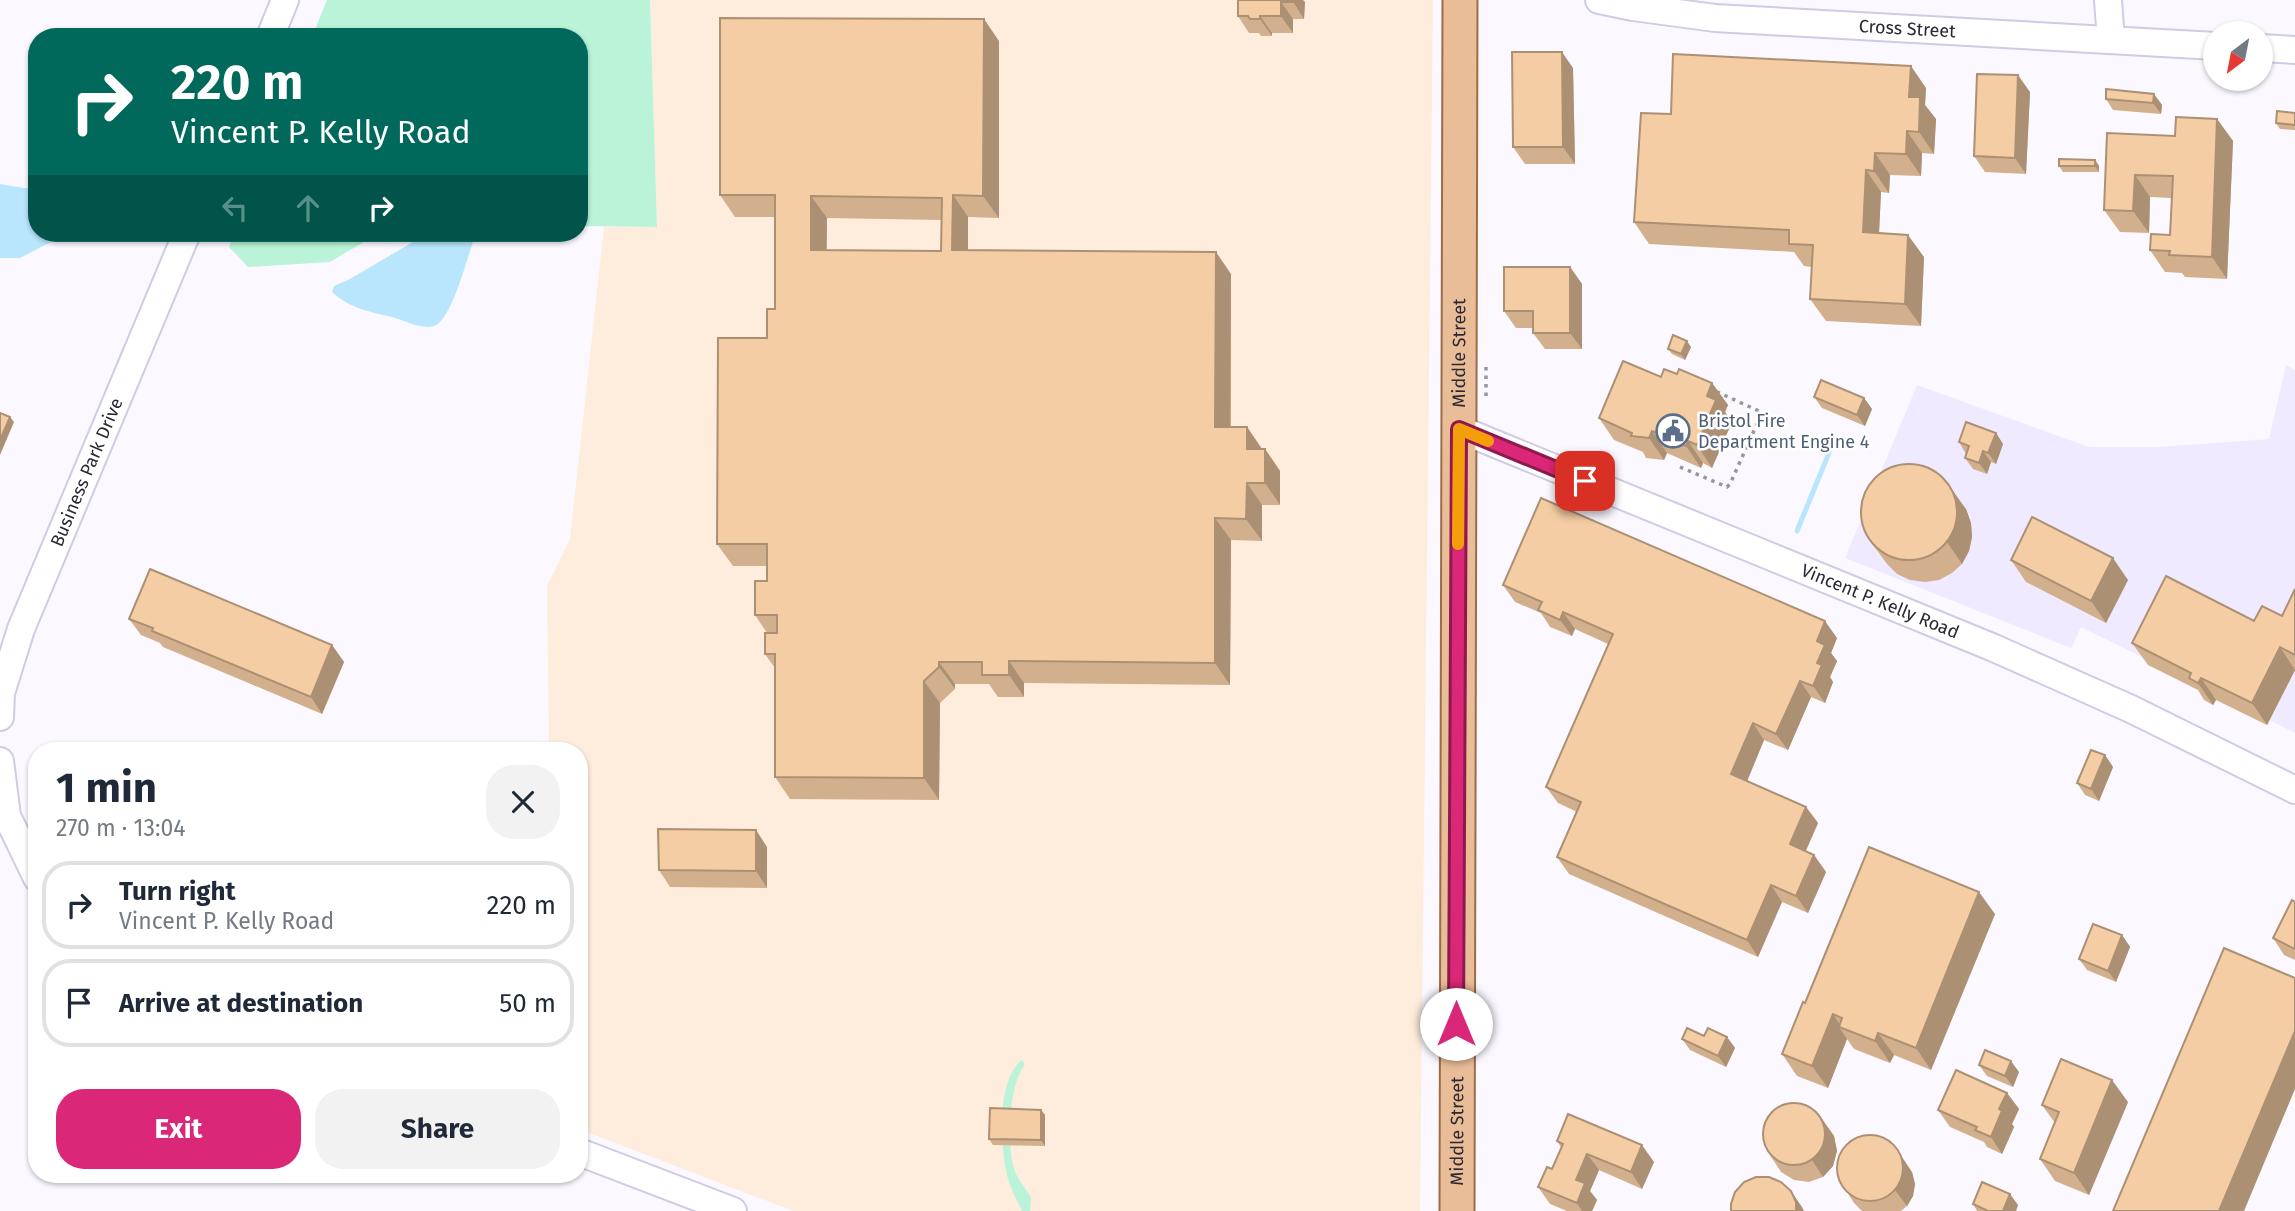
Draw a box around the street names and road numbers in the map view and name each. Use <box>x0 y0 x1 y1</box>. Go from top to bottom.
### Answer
street label: Cross Street <box>1858 15 1957 42</box>
street label: Middle Street <box>1448 298 1470 408</box>
street label: Business Park Drive <box>46 395 128 550</box>
street label: Vincent P. Kelly Road <box>1798 559 1962 644</box>
street label: Middle Street <box>1446 1076 1468 1186</box>

